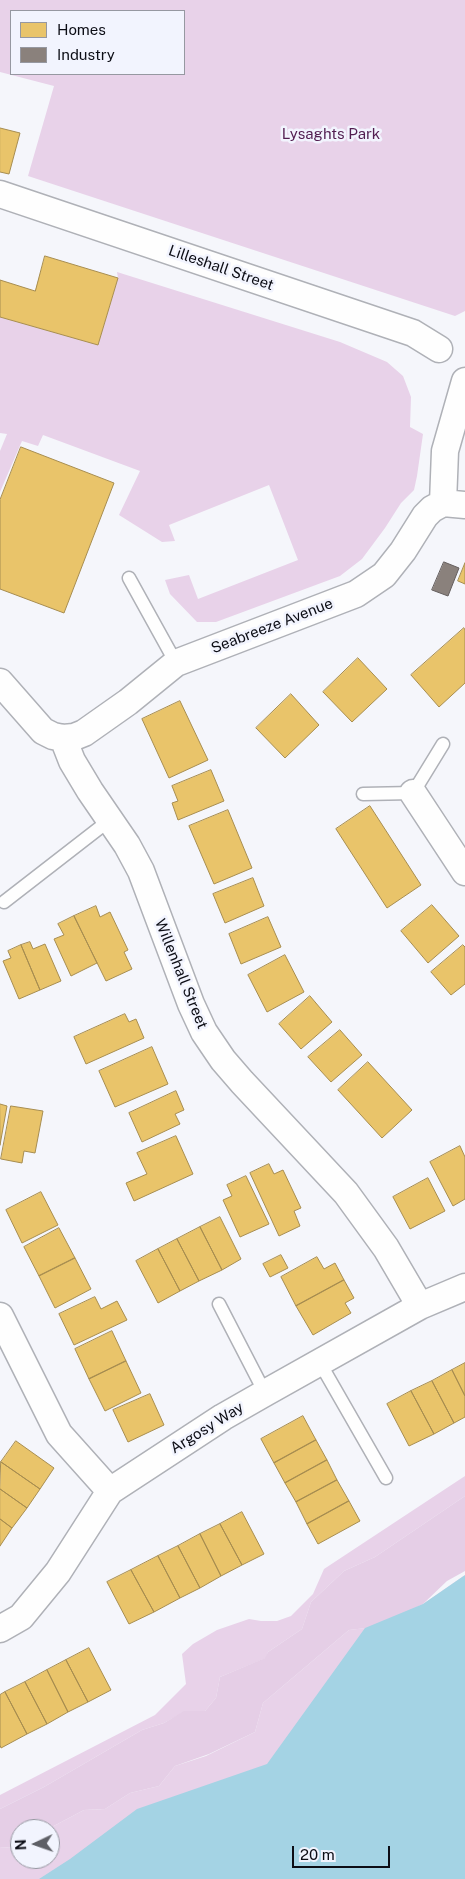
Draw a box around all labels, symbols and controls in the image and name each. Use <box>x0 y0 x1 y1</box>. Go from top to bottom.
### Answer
legend <box>10 10 185 75</box>
text: Homes <box>57 21 106 38</box>
text: Industry <box>57 46 115 63</box>
park label: Lysaghts Park <box>282 125 380 143</box>
street label: Lilleshall Street <box>166 242 276 294</box>
street label: Seabreeze Avenue <box>209 594 335 658</box>
street label: Willenhall Street <box>151 916 211 1032</box>
street label: Argosy Way <box>167 1398 247 1458</box>
north arrow <box>10 1819 60 1869</box>
scale bar <box>295 1836 392 1868</box>
text: N <box>13 1839 29 1851</box>
text: 20 m <box>300 1846 335 1863</box>

